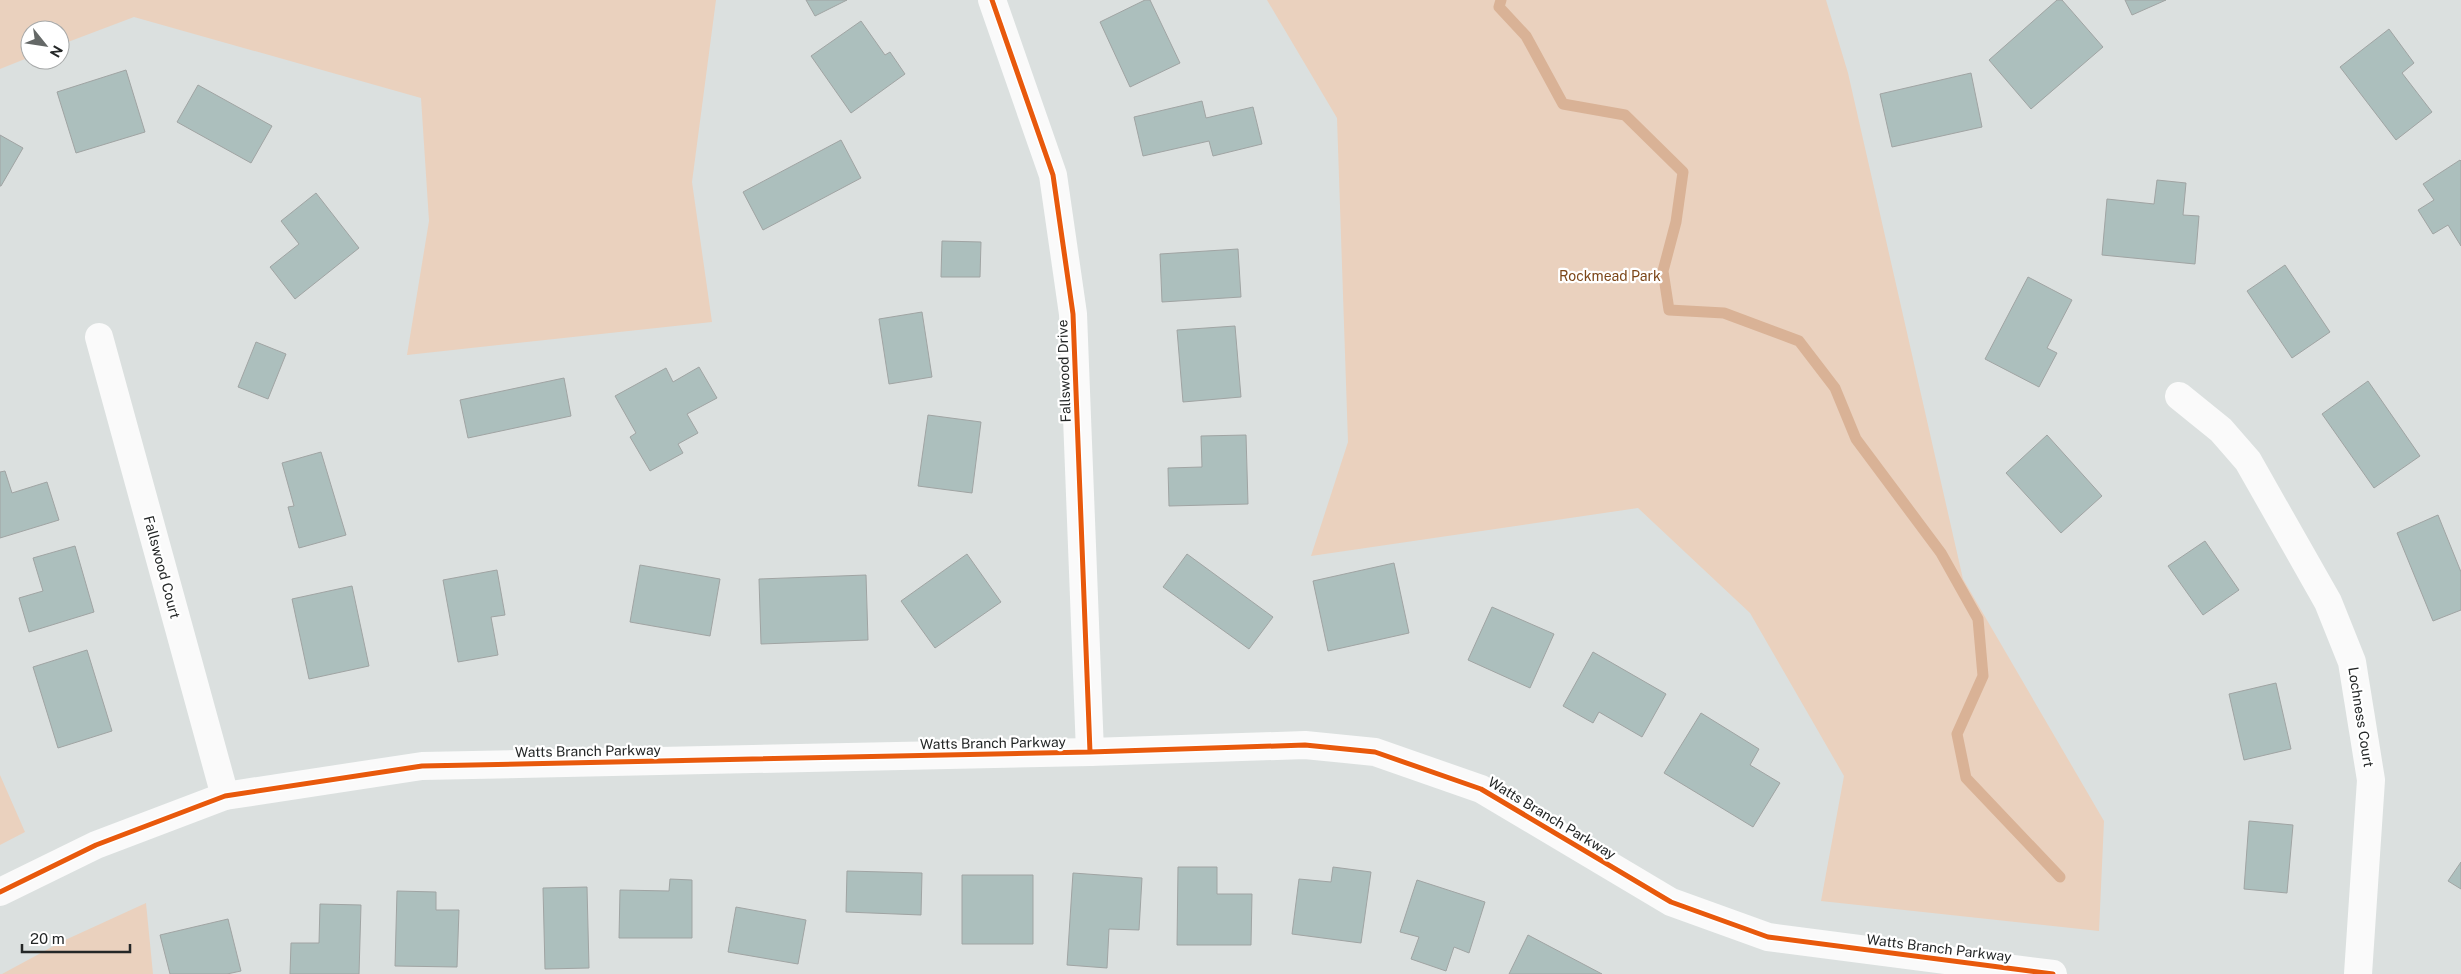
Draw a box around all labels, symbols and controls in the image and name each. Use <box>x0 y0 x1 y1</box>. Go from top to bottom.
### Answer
north arrow <box>20 20 70 70</box>
text: N <box>47 43 66 60</box>
park label: Rockmead Park <box>1559 268 1661 284</box>
street label: Fallswood Drive <box>1054 319 1074 423</box>
street label: Fallswood Court <box>141 514 183 620</box>
street label: Lochness Court <box>2345 666 2377 768</box>
street label: Watts Branch Parkway <box>920 734 1067 752</box>
street label: Watts Branch Parkway <box>515 742 662 760</box>
street label: Watts Branch Parkway <box>1485 774 1619 863</box>
scale bar <box>22 922 130 954</box>
text: 20 m <box>30 930 65 947</box>
street label: Watts Branch Parkway <box>1866 931 2013 965</box>

